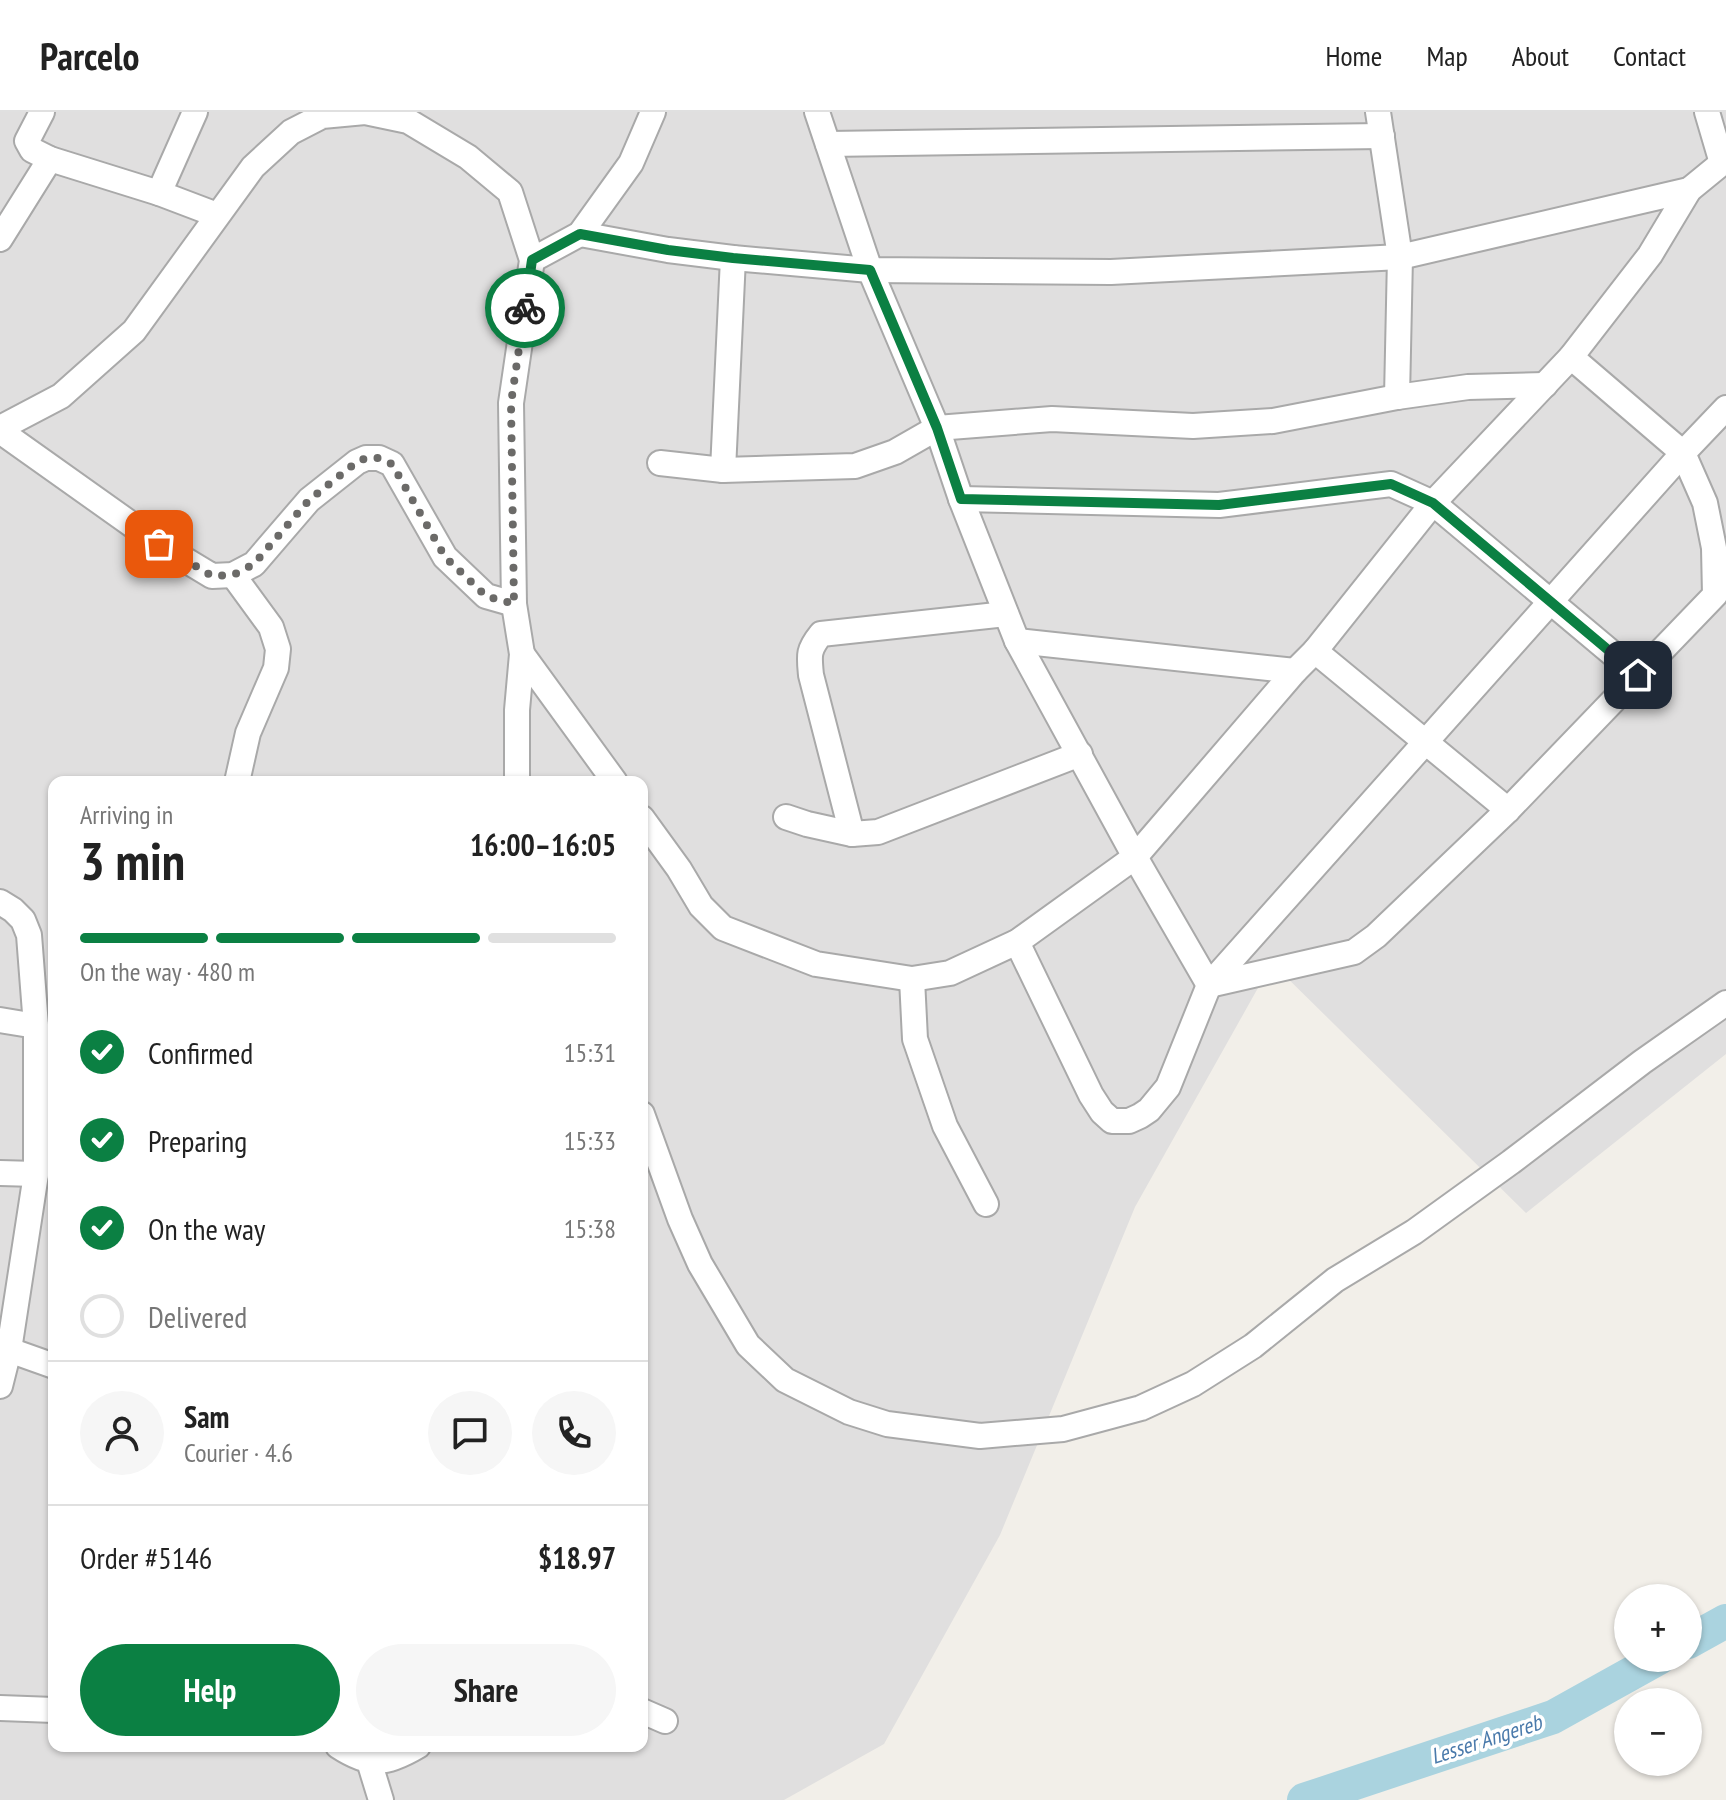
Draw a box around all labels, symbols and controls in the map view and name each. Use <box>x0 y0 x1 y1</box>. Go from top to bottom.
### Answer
text: Parcelo <box>40 31 139 80</box>
text: Home <box>1326 37 1382 74</box>
text: Map <box>1426 37 1468 74</box>
text: About <box>1512 37 1569 74</box>
text: Contact <box>1613 37 1686 74</box>
courier <box>485 268 565 348</box>
icon: bike <box>503 286 547 330</box>
pin <box>125 510 193 578</box>
icon: bag <box>137 522 181 566</box>
pin <box>1604 641 1672 709</box>
icon: home <box>1616 653 1660 697</box>
text: Arriving in <box>80 798 173 831</box>
text: 16:00–16:05 <box>470 825 616 864</box>
text: 3 min <box>80 827 185 894</box>
text: On the way · 480 m <box>80 955 255 988</box>
icon: check <box>80 1030 124 1074</box>
text: Confirmed <box>148 1033 253 1072</box>
text: 15:31 <box>564 1036 616 1069</box>
icon: check <box>80 1118 124 1162</box>
text: Preparing <box>148 1121 247 1160</box>
text: 15:33 <box>564 1124 616 1157</box>
icon: check <box>80 1206 124 1250</box>
text: On the way <box>148 1209 265 1248</box>
text: 15:38 <box>564 1212 616 1245</box>
text: Delivered <box>148 1297 247 1336</box>
button: person <box>80 1391 164 1475</box>
button: chat <box>428 1391 512 1475</box>
button: phone <box>532 1391 616 1475</box>
text: Sam <box>184 1397 229 1436</box>
text: Courier · 4.6 <box>184 1436 293 1469</box>
text: Order #5146 <box>80 1538 212 1577</box>
text: $18.97 <box>538 1538 616 1577</box>
map controls <box>1614 1584 1702 1776</box>
button: + <box>1614 1584 1702 1672</box>
button: Help <box>80 1644 340 1736</box>
button: Share <box>356 1644 616 1736</box>
button: − <box>1614 1688 1702 1776</box>
water label: Lesser Angereb <box>1427 1708 1546 1770</box>

